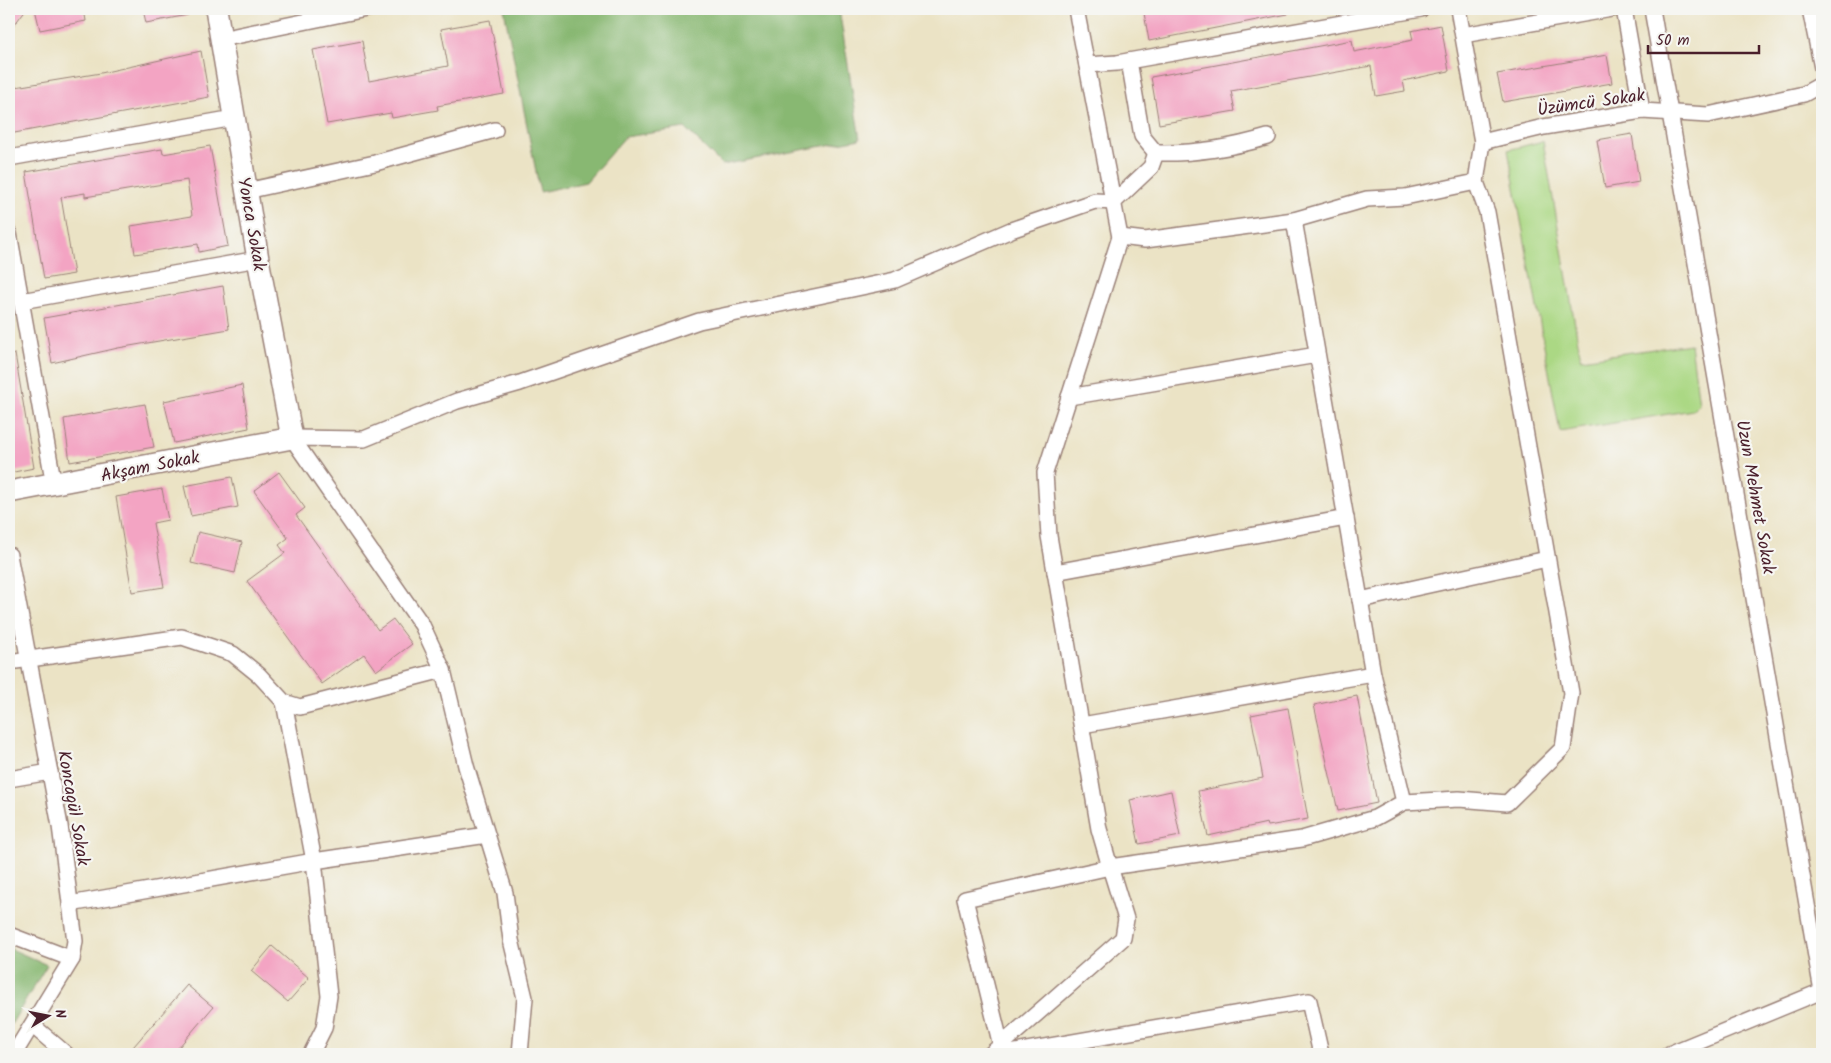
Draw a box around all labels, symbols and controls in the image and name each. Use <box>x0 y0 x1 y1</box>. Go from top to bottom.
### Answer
scale bar <box>1648 22 1760 54</box>
text: 50 m <box>1656 29 1690 53</box>
street label: Üzümcü Sokak <box>1536 82 1647 125</box>
street label: Yonca Sokak <box>228 175 273 274</box>
street label: Uzun Mehmet Sokak <box>1727 418 1782 577</box>
street label: Akşam Sokak <box>98 444 203 491</box>
street label: Koncagül Sokak <box>48 748 97 869</box>
north arrow <box>22 990 72 1040</box>
text: N <box>48 1008 71 1020</box>

